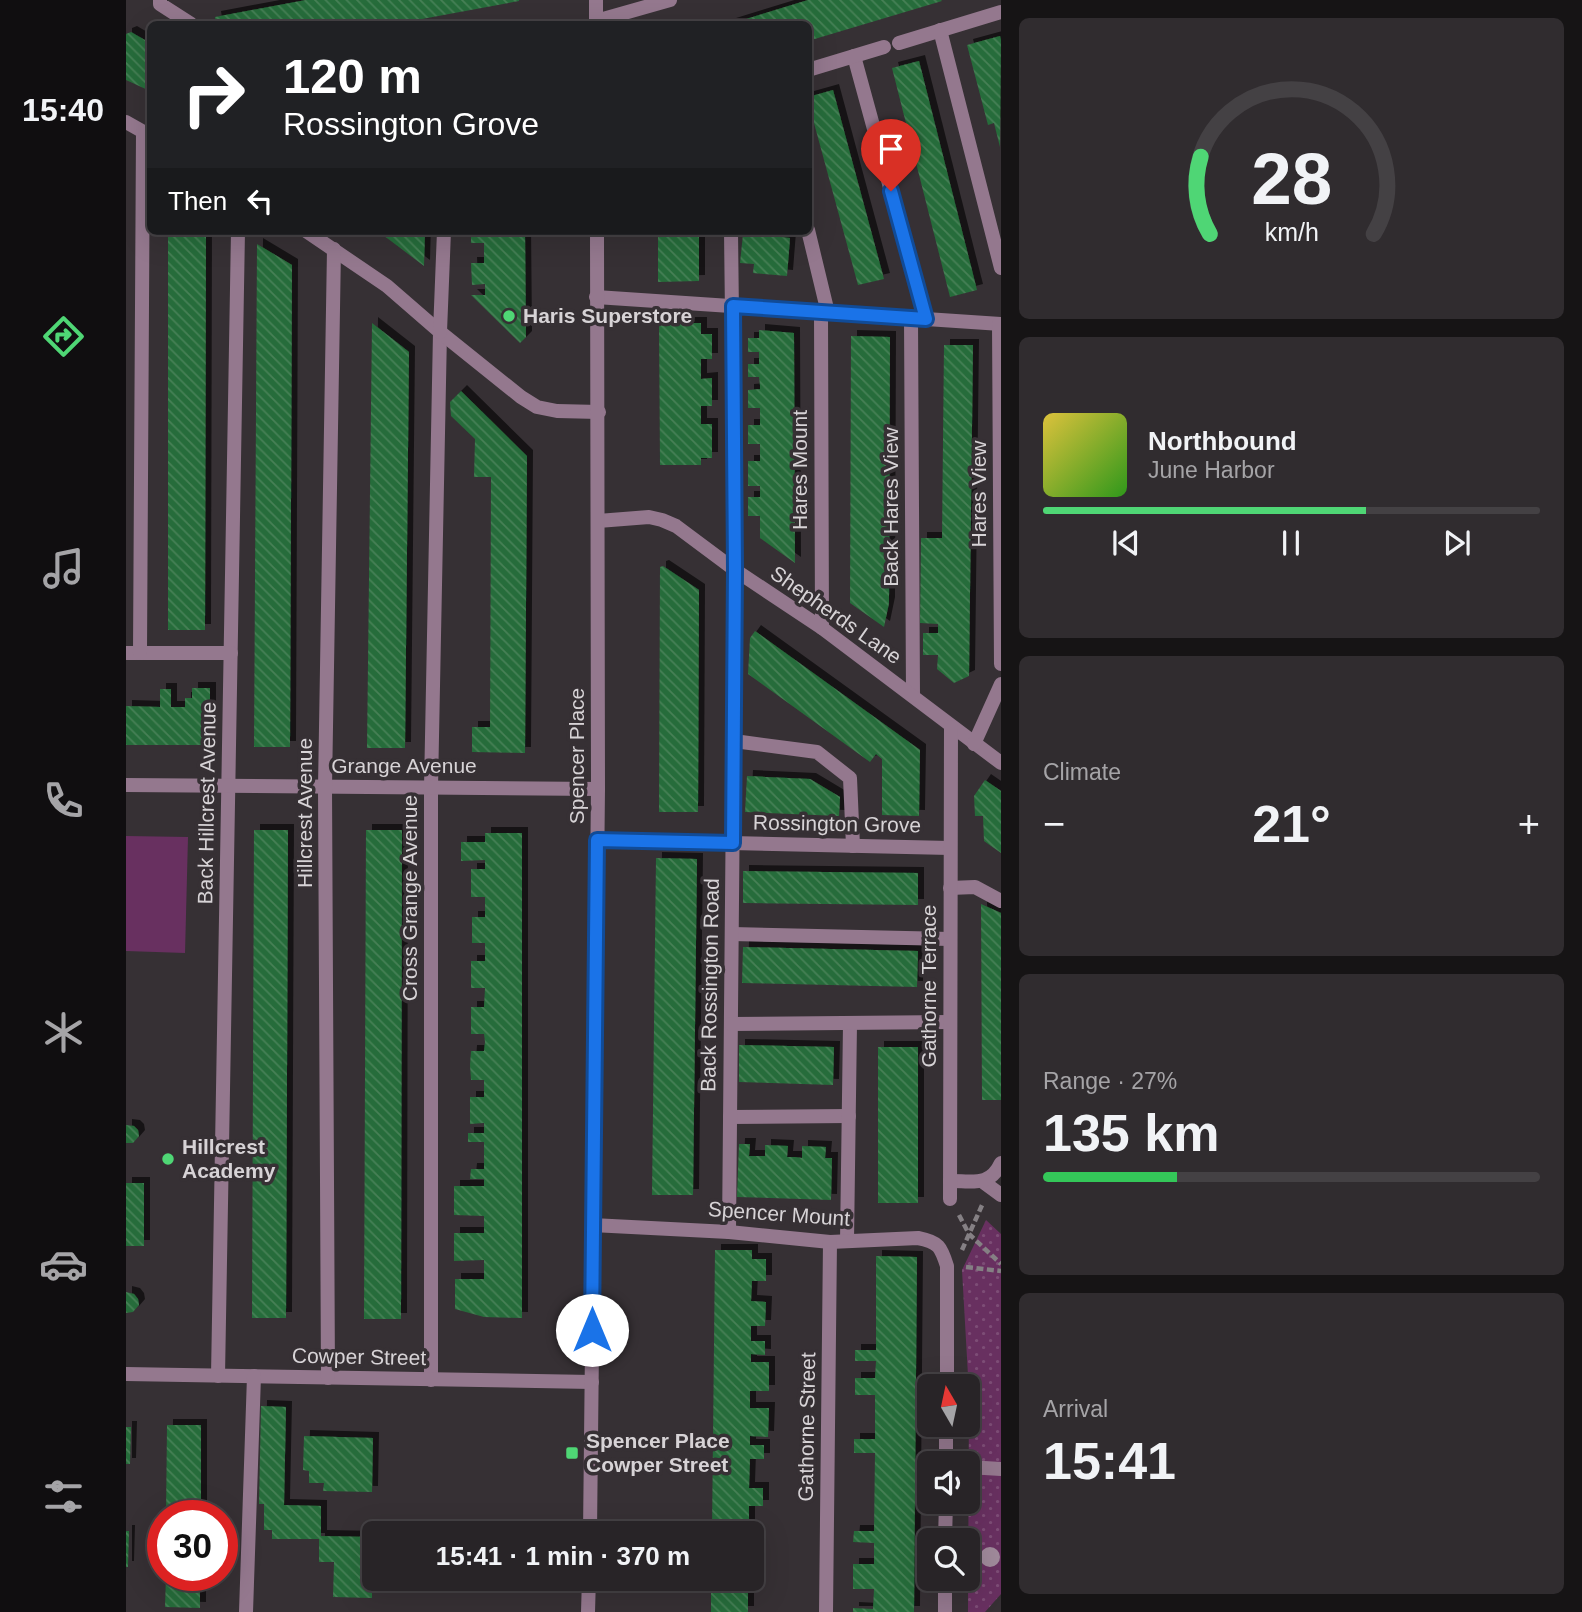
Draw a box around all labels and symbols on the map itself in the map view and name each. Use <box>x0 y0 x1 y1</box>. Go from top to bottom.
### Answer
pin <box>861 119 921 191</box>
place label: Haris Superstore <box>523 304 692 327</box>
marker: Haris Superstore <box>501 308 517 324</box>
street label: Hares Mount <box>788 410 811 530</box>
street label: Back Hares View <box>879 426 902 587</box>
street label: Hares View <box>967 440 990 548</box>
street label: Shepherds Lane <box>767 561 906 668</box>
street label: Spencer Place <box>565 688 588 824</box>
street label: Back Hillcrest Avenue <box>193 701 220 905</box>
street label: Hillcrest Avenue <box>293 738 316 888</box>
street label: Grange Avenue <box>331 754 477 777</box>
street label: Cross Grange Avenue <box>398 795 421 1001</box>
street label: Rossington Grove <box>753 811 921 836</box>
street label: Back Rossington Road <box>696 878 723 1092</box>
street label: Gathorne Terrace <box>917 904 940 1068</box>
place label: Hillcrest Academy <box>182 1135 276 1182</box>
marker: Hillcrest Academy <box>160 1151 176 1167</box>
street label: Spencer Mount <box>707 1197 851 1230</box>
position arrow <box>555 1293 629 1367</box>
street label: Cowper Street <box>292 1344 426 1369</box>
street label: Gathorne Street <box>794 1352 819 1502</box>
north arrow <box>917 1374 980 1437</box>
place label: Spencer Place Cowper Street <box>586 1429 730 1476</box>
marker: Spencer Place Cowper Street <box>564 1445 580 1461</box>
speed limit sign: 30 <box>147 1500 238 1591</box>

